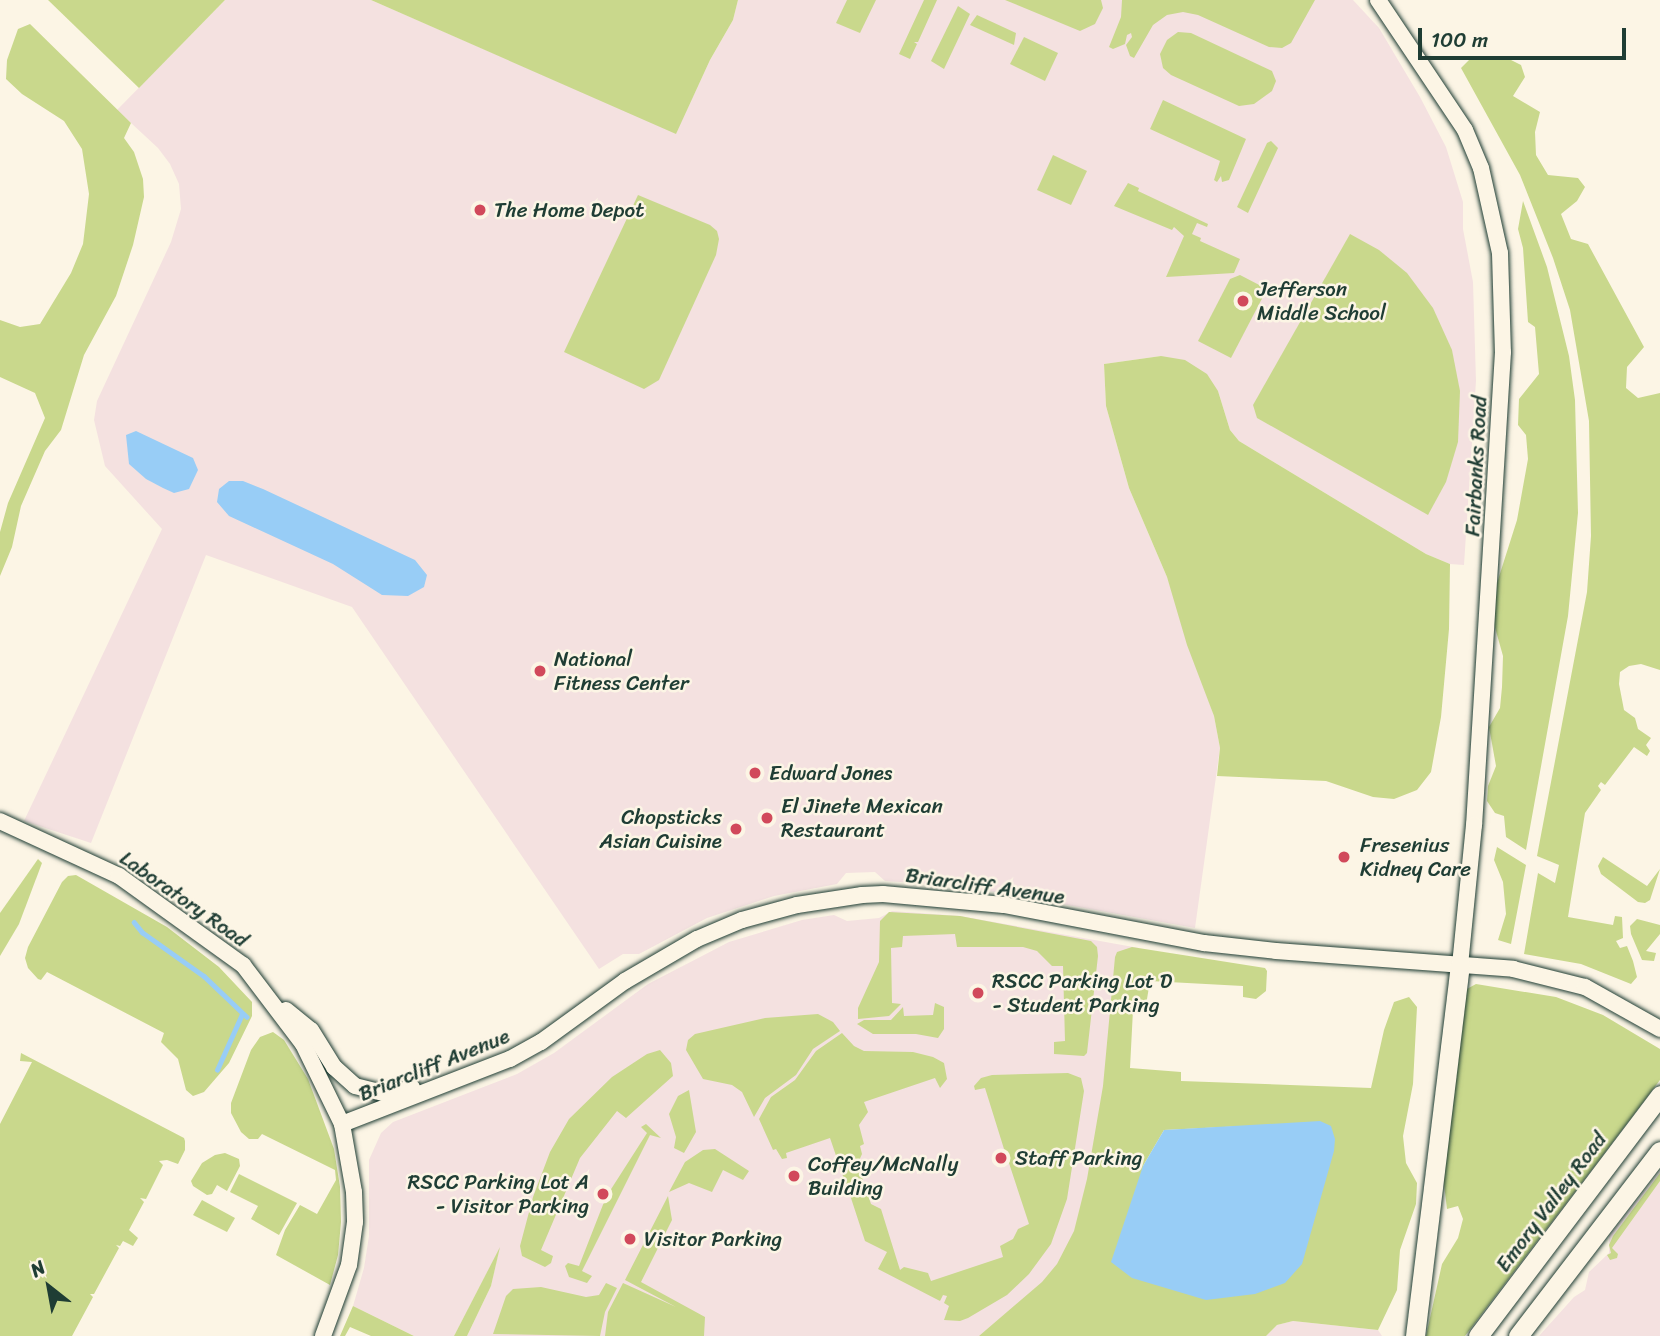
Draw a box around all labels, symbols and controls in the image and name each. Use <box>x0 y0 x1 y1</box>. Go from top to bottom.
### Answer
scale bar <box>1422 14 1630 58</box>
text: 100 m <box>1431 21 1488 59</box>
place label: The Home Depot <box>494 197 645 223</box>
marker: The Home Depot <box>472 202 488 218</box>
place label: Jefferson Middle School <box>1257 276 1386 326</box>
marker: Jefferson Middle School <box>1235 293 1251 309</box>
street label: Fairbanks Road <box>1460 395 1492 537</box>
place label: National Fitness Center <box>554 646 690 696</box>
marker: National Fitness Center <box>532 663 548 679</box>
place label: Edward Jones <box>769 760 894 786</box>
marker: Edward Jones <box>747 765 763 781</box>
place label: El Jinete Mexican Restaurant <box>781 793 943 843</box>
place label: Chopsticks Asian Cuisine <box>598 804 722 854</box>
marker: El Jinete Mexican Restaurant <box>759 810 775 826</box>
marker: Chopsticks Asian Cuisine <box>728 821 744 837</box>
place label: Fresenius Kidney Care <box>1360 832 1471 882</box>
street label: Laboratory Road <box>115 845 253 953</box>
marker: Fresenius Kidney Care <box>1334 847 1354 867</box>
street label: Briarcliff Avenue <box>904 862 1066 910</box>
place label: RSCC Parking Lot D - Student Parking <box>992 968 1173 1018</box>
marker: RSCC Parking Lot D - Student Parking <box>970 985 986 1001</box>
street label: Briarcliff Avenue <box>355 1023 513 1107</box>
street label: Emory Valley Road <box>1490 1127 1612 1277</box>
place label: Staff Parking <box>1015 1145 1143 1171</box>
marker: Staff Parking <box>993 1150 1009 1166</box>
place label: Coffey/McNally Building <box>808 1151 958 1201</box>
marker: Coffey/McNally Building <box>786 1168 802 1184</box>
place label: RSCC Parking Lot A - Visitor Parking <box>407 1169 589 1219</box>
marker: RSCC Parking Lot A - Visitor Parking <box>595 1186 611 1202</box>
place label: Visitor Parking <box>644 1226 782 1252</box>
marker: Visitor Parking <box>622 1231 638 1247</box>
text: N <box>24 1251 52 1286</box>
north arrow <box>14 1252 84 1322</box>

